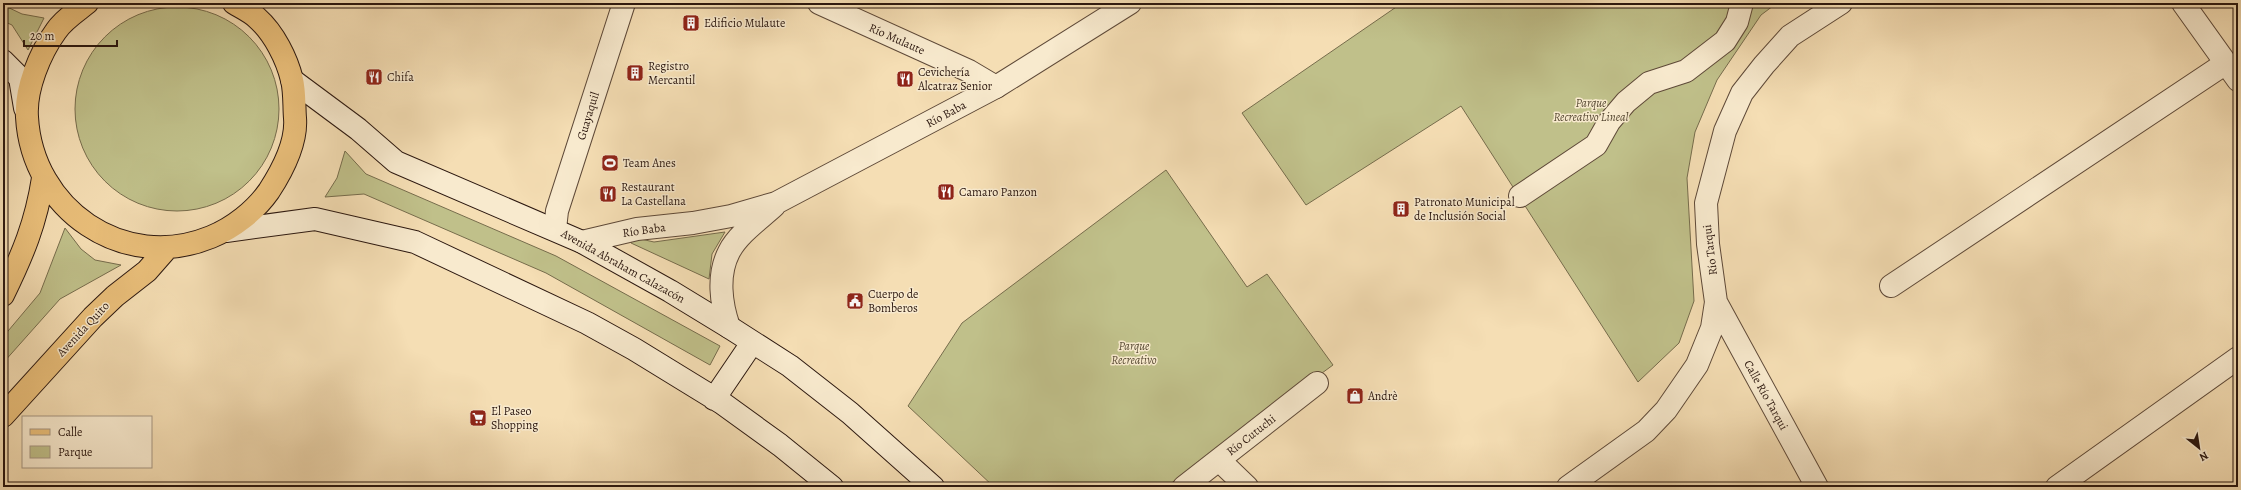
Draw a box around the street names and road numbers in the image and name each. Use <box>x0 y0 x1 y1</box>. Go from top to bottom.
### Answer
street label: Río Mulaute <box>866 20 928 58</box>
street label: Guayaquil <box>573 90 603 142</box>
street label: Río Baba <box>923 97 969 131</box>
street label: Río Baba <box>621 219 667 241</box>
street label: Río Tarqui <box>1699 224 1721 276</box>
street label: Avenida Abraham Calazacón <box>557 225 688 307</box>
street label: Avenida Quito <box>53 298 113 361</box>
street label: Calle Río Tarqui <box>1740 357 1792 433</box>
street label: Río Cutuchi <box>1223 411 1279 459</box>

